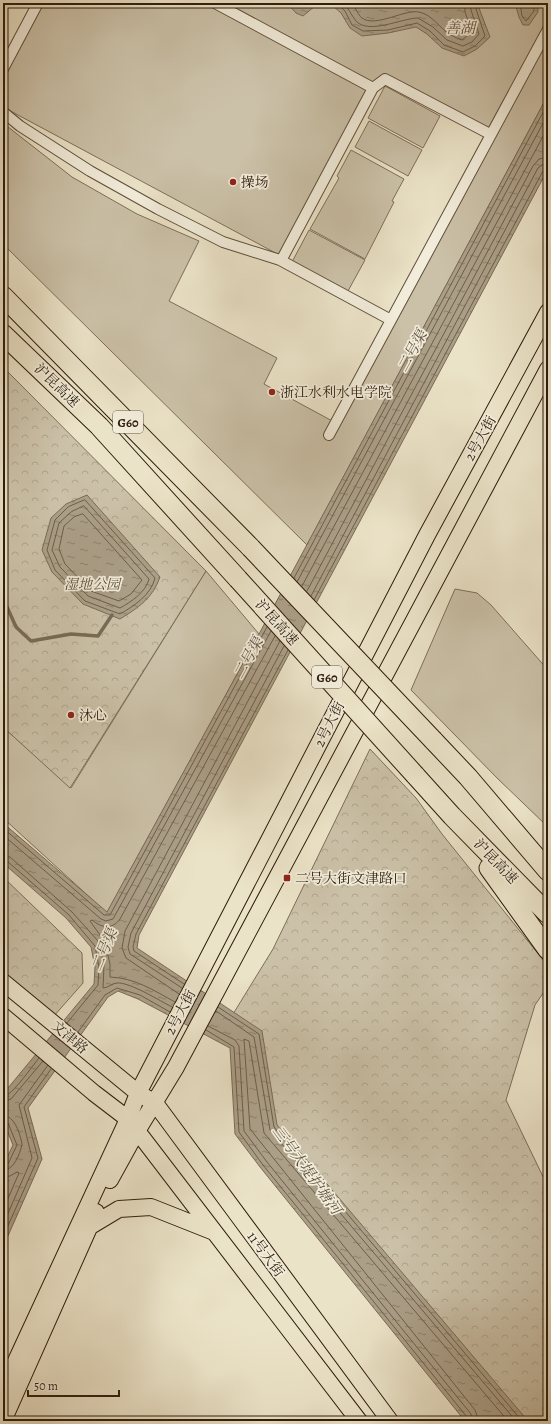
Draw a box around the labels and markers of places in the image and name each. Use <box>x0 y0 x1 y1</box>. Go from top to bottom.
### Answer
place label: 操场 <box>241 173 269 192</box>
marker: 操场 <box>228 177 238 187</box>
place label: 浙江水利水电学院 <box>280 383 392 402</box>
marker: 浙江水利水电学院 <box>267 387 277 397</box>
place label: 沐心 <box>79 706 107 725</box>
marker: 沐心 <box>66 710 76 720</box>
place label: 二号大街文津路口 <box>295 869 407 888</box>
marker: 二号大街文津路口 <box>282 873 292 883</box>

